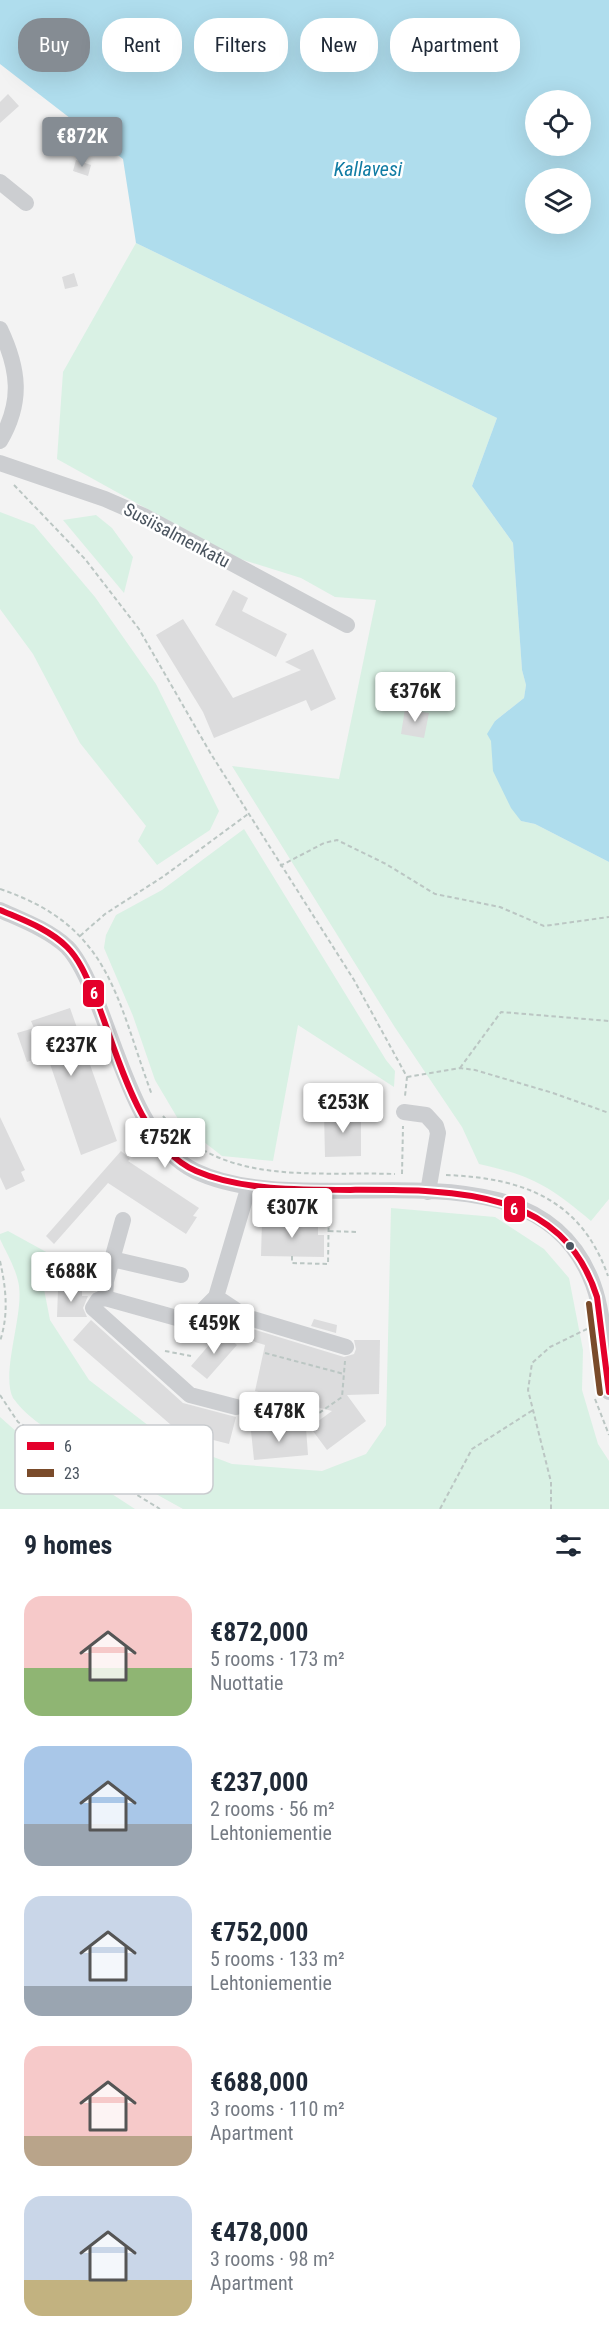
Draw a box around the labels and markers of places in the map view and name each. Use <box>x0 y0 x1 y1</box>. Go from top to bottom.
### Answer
pin: €872K <box>40 117 124 168</box>
pin: €376K <box>373 672 457 723</box>
pin: €237K <box>29 1026 113 1077</box>
pin: €253K <box>301 1083 385 1134</box>
pin: €752K <box>123 1118 207 1169</box>
pin: €307K <box>250 1188 334 1239</box>
unlabelled marker <box>564 1240 576 1252</box>
pin: €688K <box>29 1252 113 1303</box>
pin: €459K <box>172 1304 256 1355</box>
pin: €478K <box>237 1392 321 1443</box>

